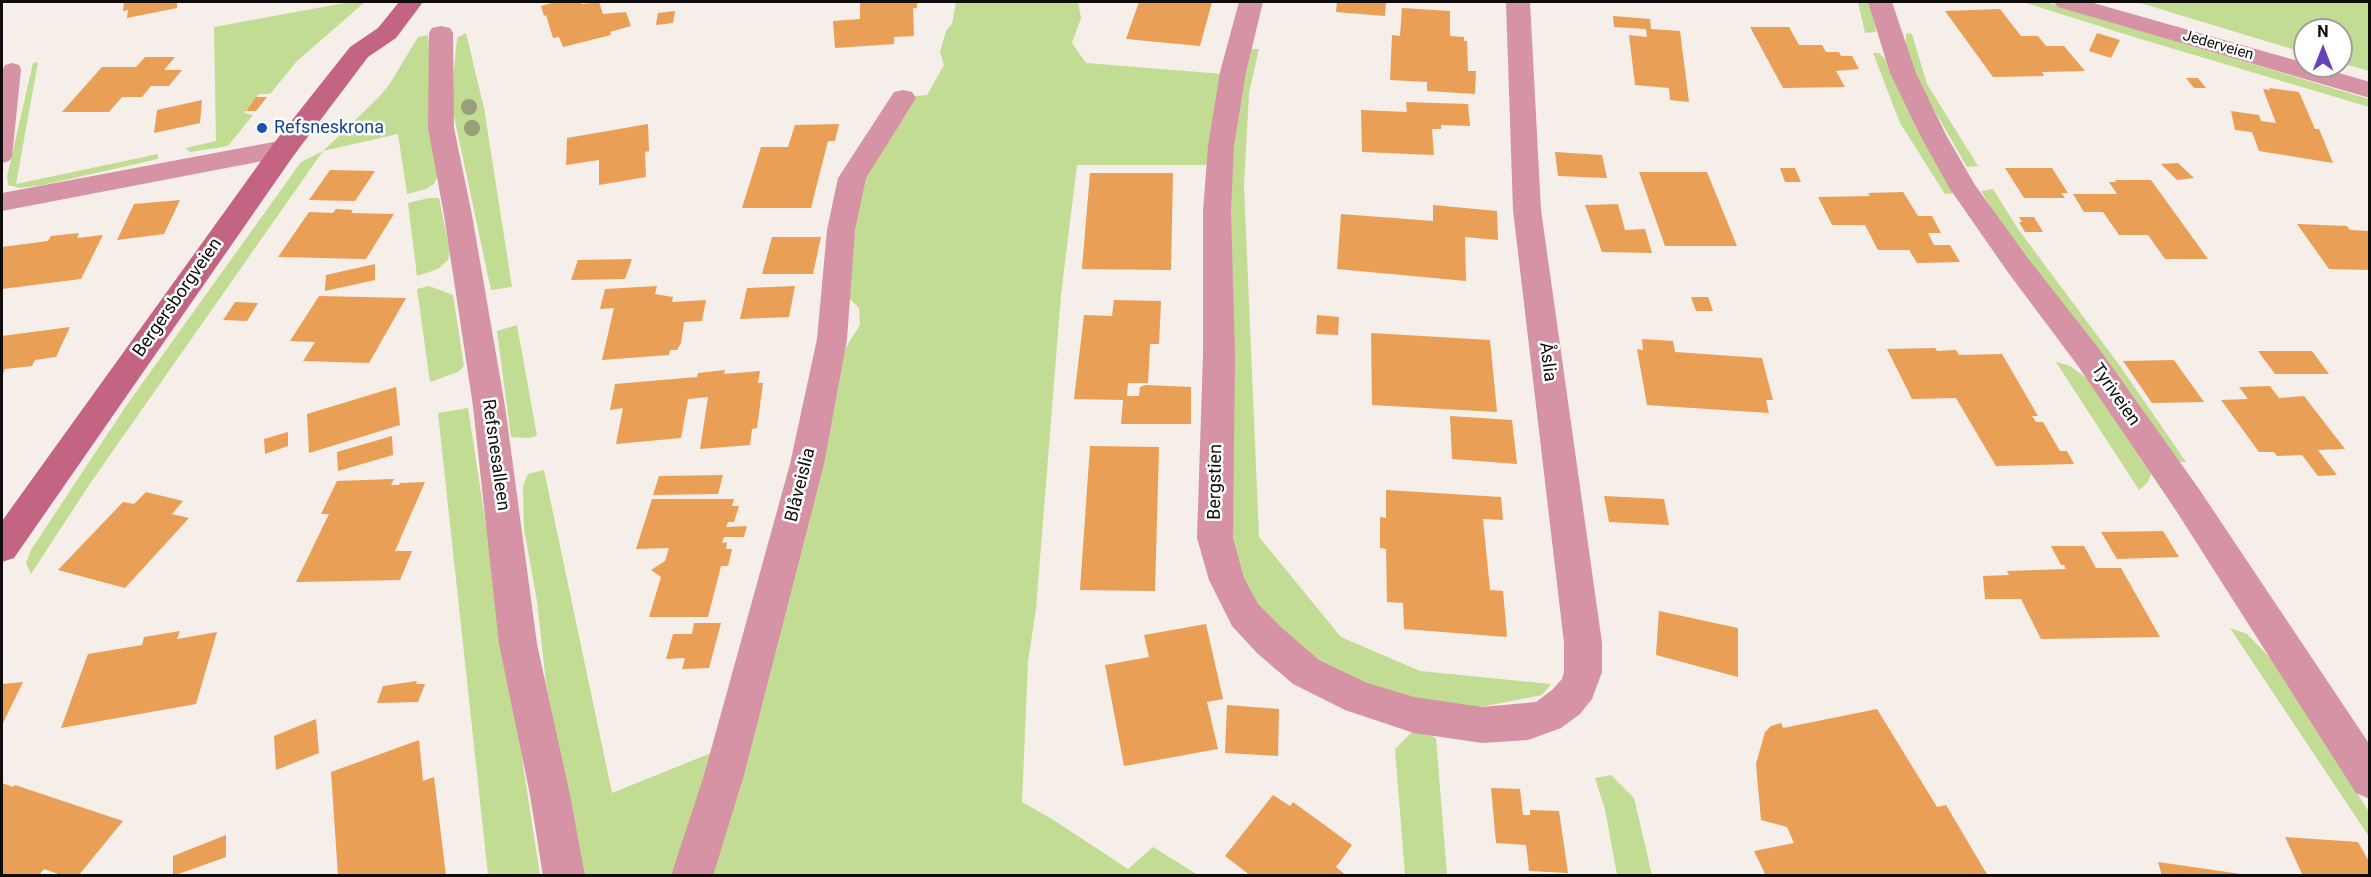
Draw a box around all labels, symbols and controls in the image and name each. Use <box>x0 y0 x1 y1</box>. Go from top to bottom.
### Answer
north arrow <box>2293 18 2353 78</box>
text: N <box>2317 22 2329 41</box>
street label: Jederveien <box>2180 27 2256 65</box>
place label: Refsneskrona <box>274 117 384 139</box>
marker: Refsneskrona <box>255 121 269 135</box>
street label: Bergersborgveien <box>129 234 227 362</box>
street label: Åslia <box>1534 341 1560 383</box>
street label: Tyriveien <box>2086 360 2144 430</box>
street label: Refsnesalleen <box>476 398 514 512</box>
street label: Bergstien <box>1205 444 1227 520</box>
street label: Blåveislia <box>781 446 821 524</box>

